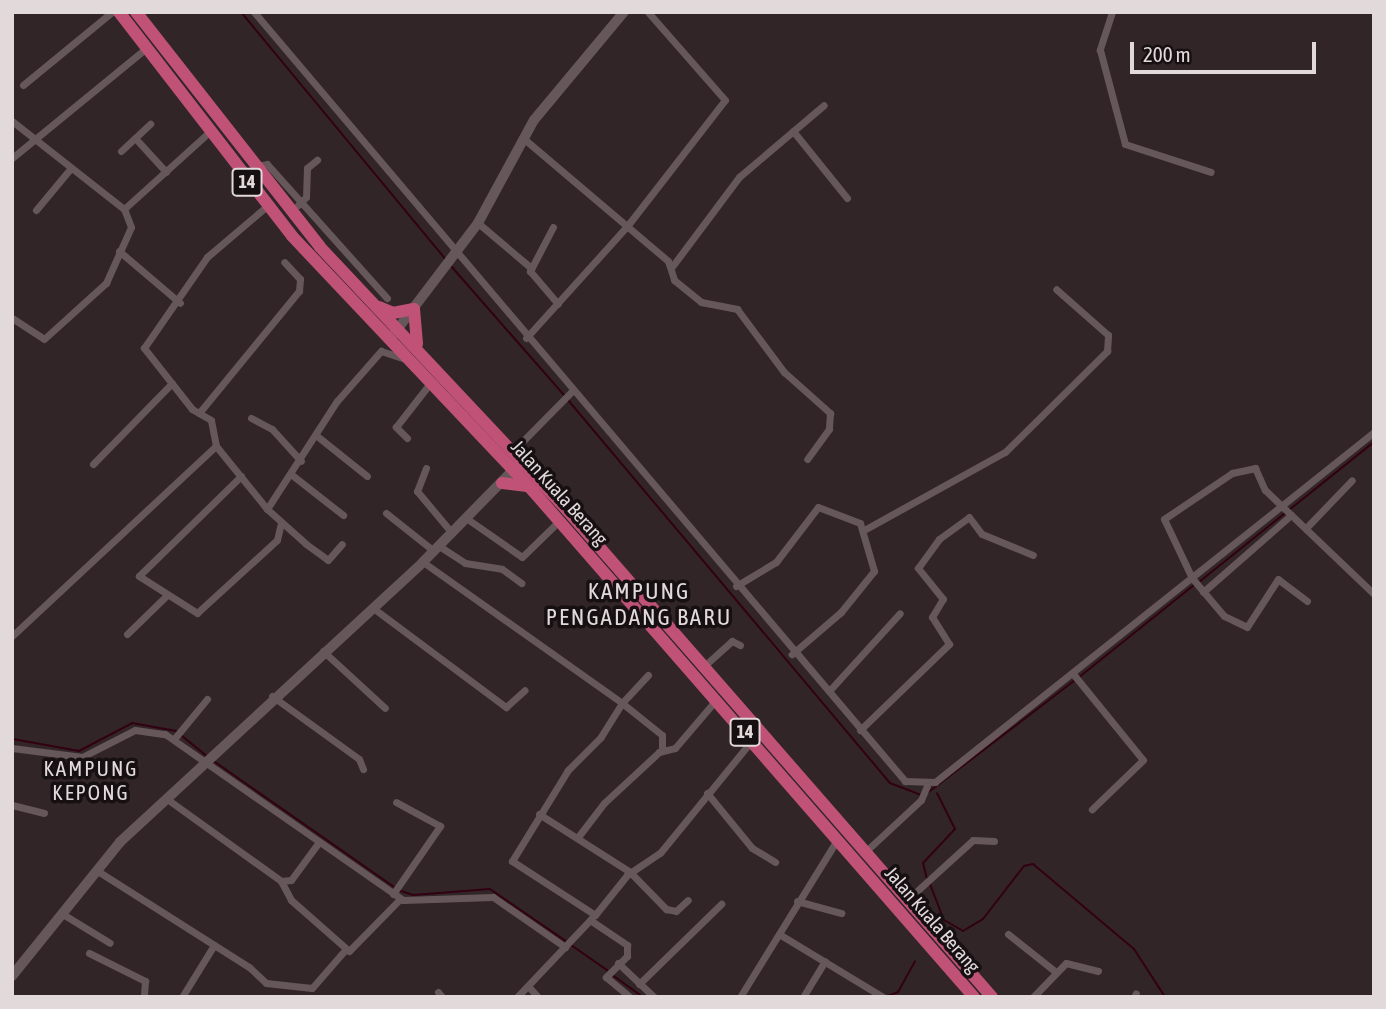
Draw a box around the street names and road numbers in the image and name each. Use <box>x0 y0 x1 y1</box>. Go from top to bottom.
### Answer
road number: 14 <box>231 168 263 196</box>
street label: Jalan Kuala Berang <box>506 436 612 550</box>
road number: 14 <box>729 718 761 746</box>
street label: Jalan Kuala Berang <box>880 862 984 978</box>

